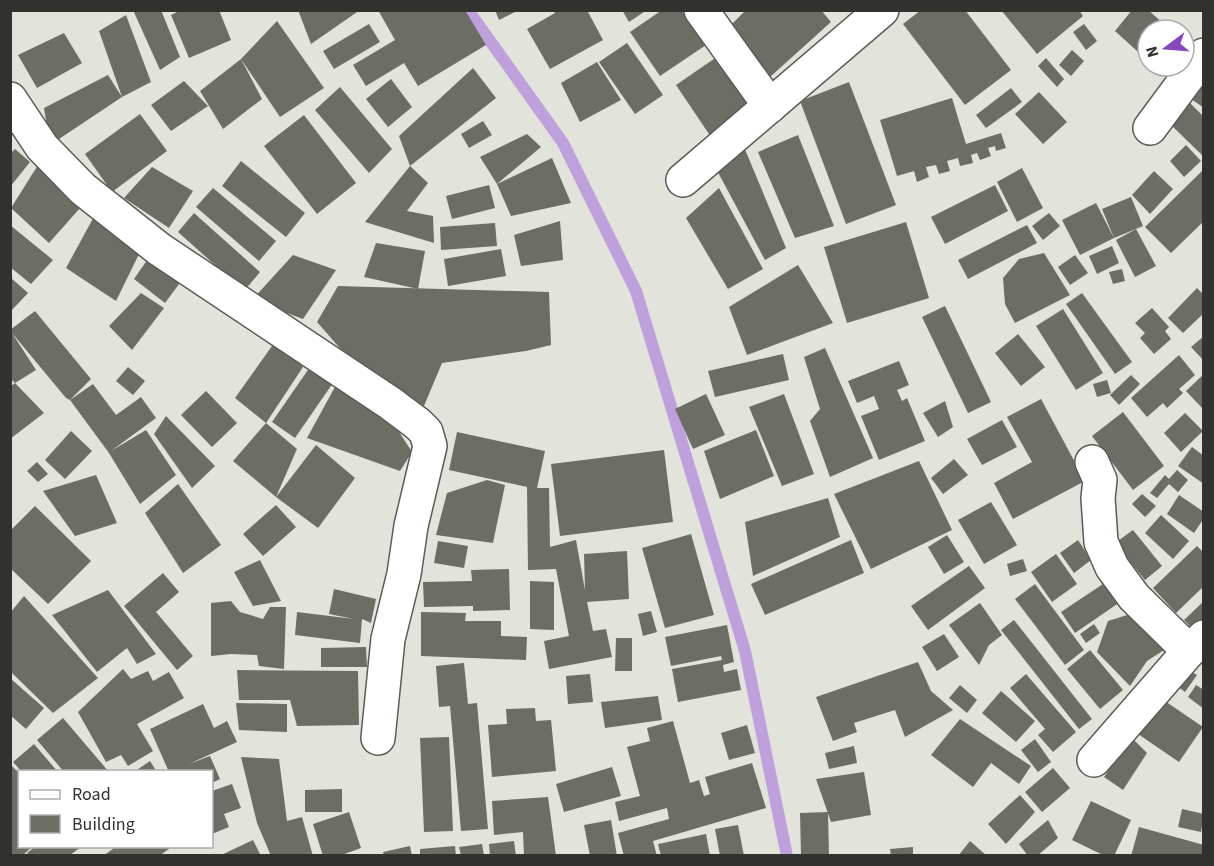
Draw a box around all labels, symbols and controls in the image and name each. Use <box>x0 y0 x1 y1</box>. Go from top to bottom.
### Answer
north arrow <box>1136 18 1196 78</box>
text: N <box>1141 44 1165 60</box>
legend <box>18 770 213 848</box>
text: Road <box>72 782 111 807</box>
text: Building <box>72 812 135 837</box>

